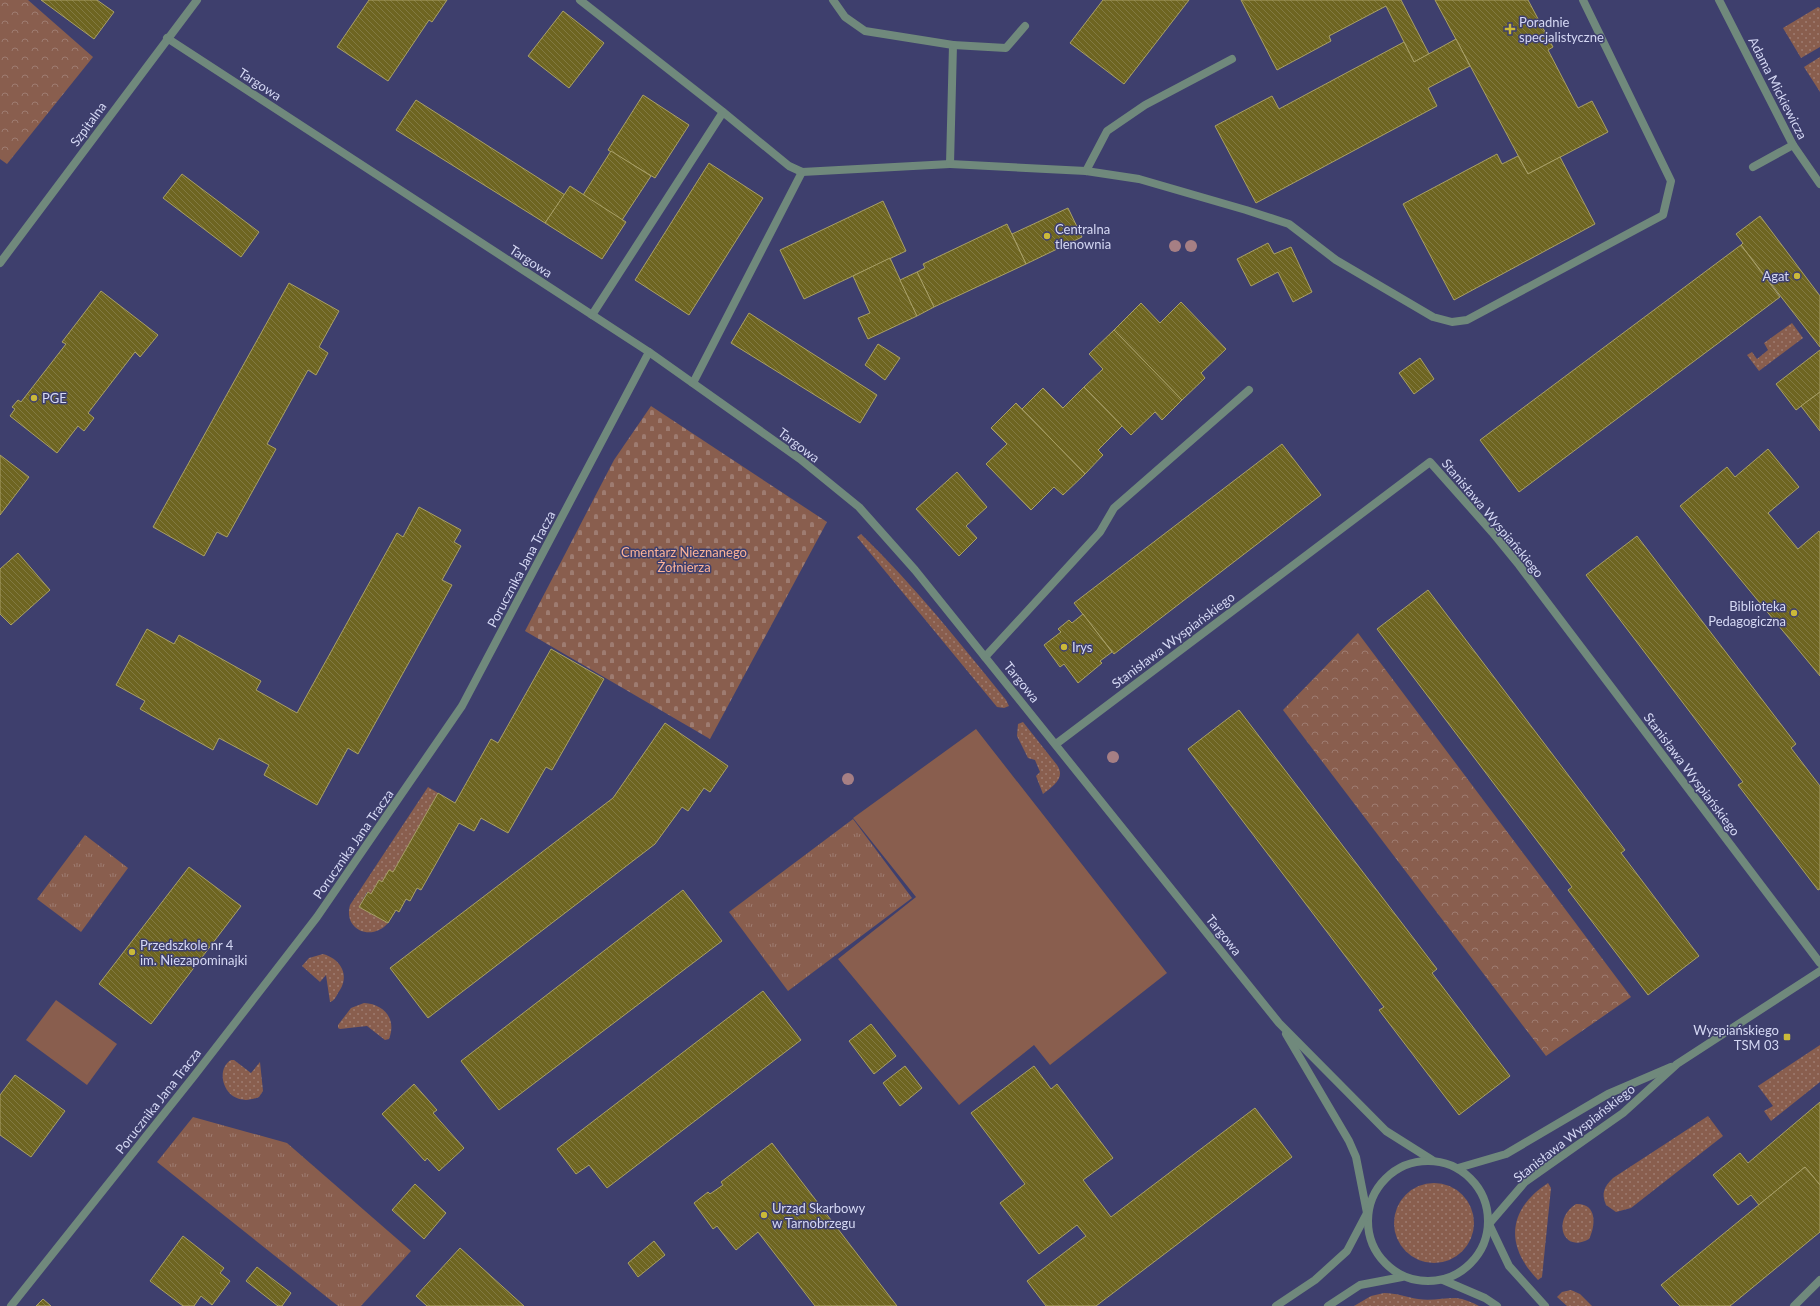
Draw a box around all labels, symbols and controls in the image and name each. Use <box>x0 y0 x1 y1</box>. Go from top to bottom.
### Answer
place label: Poradnie specjalistyczne <box>1519 14 1604 45</box>
marker: Poradnie specjalistyczne <box>1504 23 1516 35</box>
street label: Adama Mickiewicza <box>1745 34 1811 142</box>
street label: Targowa <box>236 64 284 104</box>
street label: Szpitalna <box>67 99 109 149</box>
place label: Centralna tlenownia <box>1055 221 1111 252</box>
marker: Centralna tlenownia <box>1042 231 1052 241</box>
street label: Targowa <box>507 241 555 281</box>
place label: Agat <box>1762 268 1789 284</box>
marker: Agat <box>1792 271 1802 281</box>
place label: PGE <box>42 390 67 406</box>
marker: PGE <box>29 393 39 403</box>
street label: Targowa <box>775 424 823 466</box>
street label: Stanisława Wyspiańskiego <box>1439 455 1547 581</box>
street label: Porucznika Jana Tracza <box>484 508 558 630</box>
park label: Cmentarz Nieznanego Żołnierza <box>621 544 747 575</box>
street label: Stanisława Wyspiańskiego <box>1108 588 1238 692</box>
place label: Biblioteka Pedagogiczna <box>1708 598 1786 629</box>
marker: Biblioteka Pedagogiczna <box>1789 608 1799 618</box>
place label: Irys <box>1072 639 1093 655</box>
marker: Irys <box>1059 642 1069 652</box>
street label: Targowa <box>1001 658 1043 706</box>
street label: Stanisława Wyspiańskiego <box>1640 709 1744 839</box>
street label: Porucznika Jana Tracza <box>309 786 397 902</box>
street label: Targowa <box>1203 911 1245 959</box>
place label: Przedszkole nr 4 im. Niezapominajki <box>140 937 247 968</box>
marker: Przedszkole nr 4 im. Niezapominajki <box>127 947 137 957</box>
place label: Wyspiańskiego TSM 03 <box>1693 1022 1779 1053</box>
marker: Wyspiańskiego TSM 03 <box>1782 1032 1792 1042</box>
street label: Porucznika Jana Tracza <box>112 1045 204 1157</box>
street label: Stanisława Wyspiańskiego <box>1510 1081 1638 1185</box>
place label: Urząd Skarbowy w Tarnobrzegu <box>772 1200 866 1231</box>
marker: Urząd Skarbowy w Tarnobrzegu <box>759 1210 769 1220</box>

